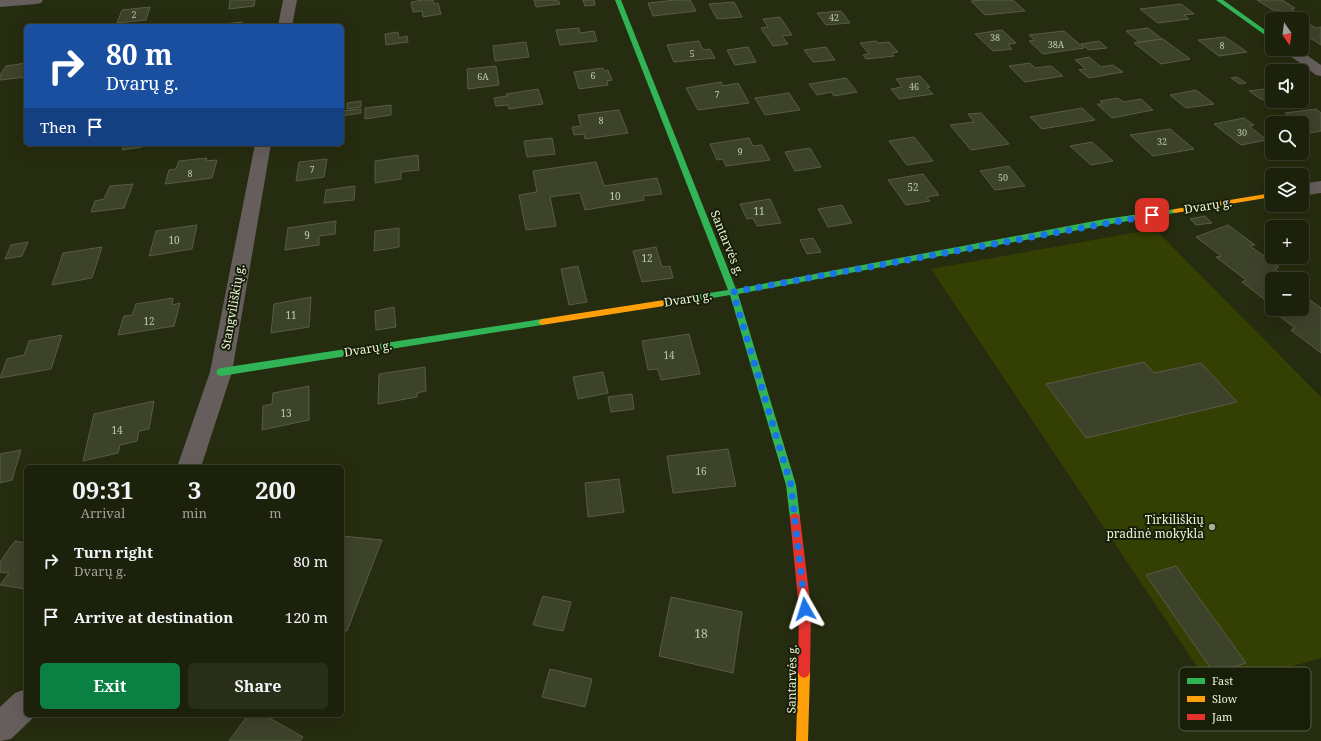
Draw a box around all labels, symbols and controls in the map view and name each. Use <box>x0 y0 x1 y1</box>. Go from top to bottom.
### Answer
house number: 2 <box>131 8 137 21</box>
house number: 42 <box>829 11 839 24</box>
north arrow <box>1265 12 1309 56</box>
map controls <box>1265 12 1309 316</box>
house number: 38 <box>990 31 1000 44</box>
text: 80 m <box>106 35 173 73</box>
house number: 38A <box>1048 38 1065 51</box>
house number: 8 <box>1219 39 1225 52</box>
icon: right <box>40 40 92 92</box>
house number: 5 <box>689 47 695 60</box>
button: sound <box>1265 64 1309 108</box>
house number: 6 <box>590 69 596 82</box>
house number: 6A <box>477 70 489 83</box>
text: Dvarų g. <box>106 71 178 95</box>
house number: 46 <box>909 80 919 93</box>
house number: 7 <box>714 88 720 101</box>
house number: 8 <box>598 114 604 127</box>
icon: arrive <box>84 116 106 138</box>
button: search <box>1265 116 1309 160</box>
text: Then <box>40 117 76 137</box>
house number: 30 <box>1237 126 1247 139</box>
house number: 32 <box>1157 135 1167 148</box>
house number: 9 <box>737 145 743 158</box>
house number: 7 <box>309 163 315 176</box>
house number: 8 <box>187 167 193 180</box>
button: layers <box>1265 168 1309 212</box>
house number: 50 <box>998 171 1008 184</box>
house number: 52 <box>907 180 919 194</box>
house number: 10 <box>609 189 621 203</box>
street label: Dvarų g. <box>1183 193 1233 218</box>
pin <box>1135 198 1169 232</box>
house number: 11 <box>753 204 765 218</box>
icon: arrive <box>1141 204 1163 226</box>
street label: Santarvės g. <box>707 208 748 278</box>
button: + <box>1265 220 1309 264</box>
house number: 9 <box>304 228 310 242</box>
house number: 10 <box>168 233 180 247</box>
house number: 12 <box>641 251 653 265</box>
street label: Stangviliškių g. <box>217 263 248 351</box>
button: − <box>1265 272 1309 316</box>
street label: Dvarų g. <box>663 286 713 311</box>
house number: 11 <box>285 308 297 322</box>
house number: 12 <box>143 314 155 328</box>
street label: Dvarų g. <box>343 336 393 361</box>
house number: 14 <box>663 348 675 362</box>
house number: 13 <box>280 406 292 420</box>
house number: 14 <box>111 423 123 437</box>
house number: 16 <box>695 464 707 478</box>
text: 09:31 <box>72 473 134 506</box>
text: 3 <box>188 473 201 506</box>
text: 200 <box>255 473 296 506</box>
text: Arrival <box>81 504 125 522</box>
text: min <box>182 504 207 522</box>
text: m <box>269 504 282 522</box>
place label: Tirkiliškių pradinė mokykla <box>1106 511 1204 542</box>
marker: Tirkiliškių pradinė mokykla <box>1207 522 1217 532</box>
text: Turn right <box>74 542 153 562</box>
icon: right <box>40 550 62 572</box>
text: 80 m <box>293 551 328 571</box>
text: Dvarų g. <box>74 562 126 580</box>
position arrow <box>784 588 826 630</box>
icon: arrive <box>40 606 62 628</box>
text: Arrive at destination <box>74 607 233 627</box>
text: 120 m <box>285 607 328 627</box>
house number: 18 <box>694 625 708 642</box>
street label: Santarvės g. <box>782 644 801 714</box>
button: Exit <box>40 663 180 709</box>
button: Share <box>188 663 328 709</box>
legend <box>1179 667 1311 731</box>
text: Fast <box>1212 673 1233 688</box>
text: Slow <box>1212 691 1238 706</box>
text: Jam <box>1211 709 1233 724</box>

